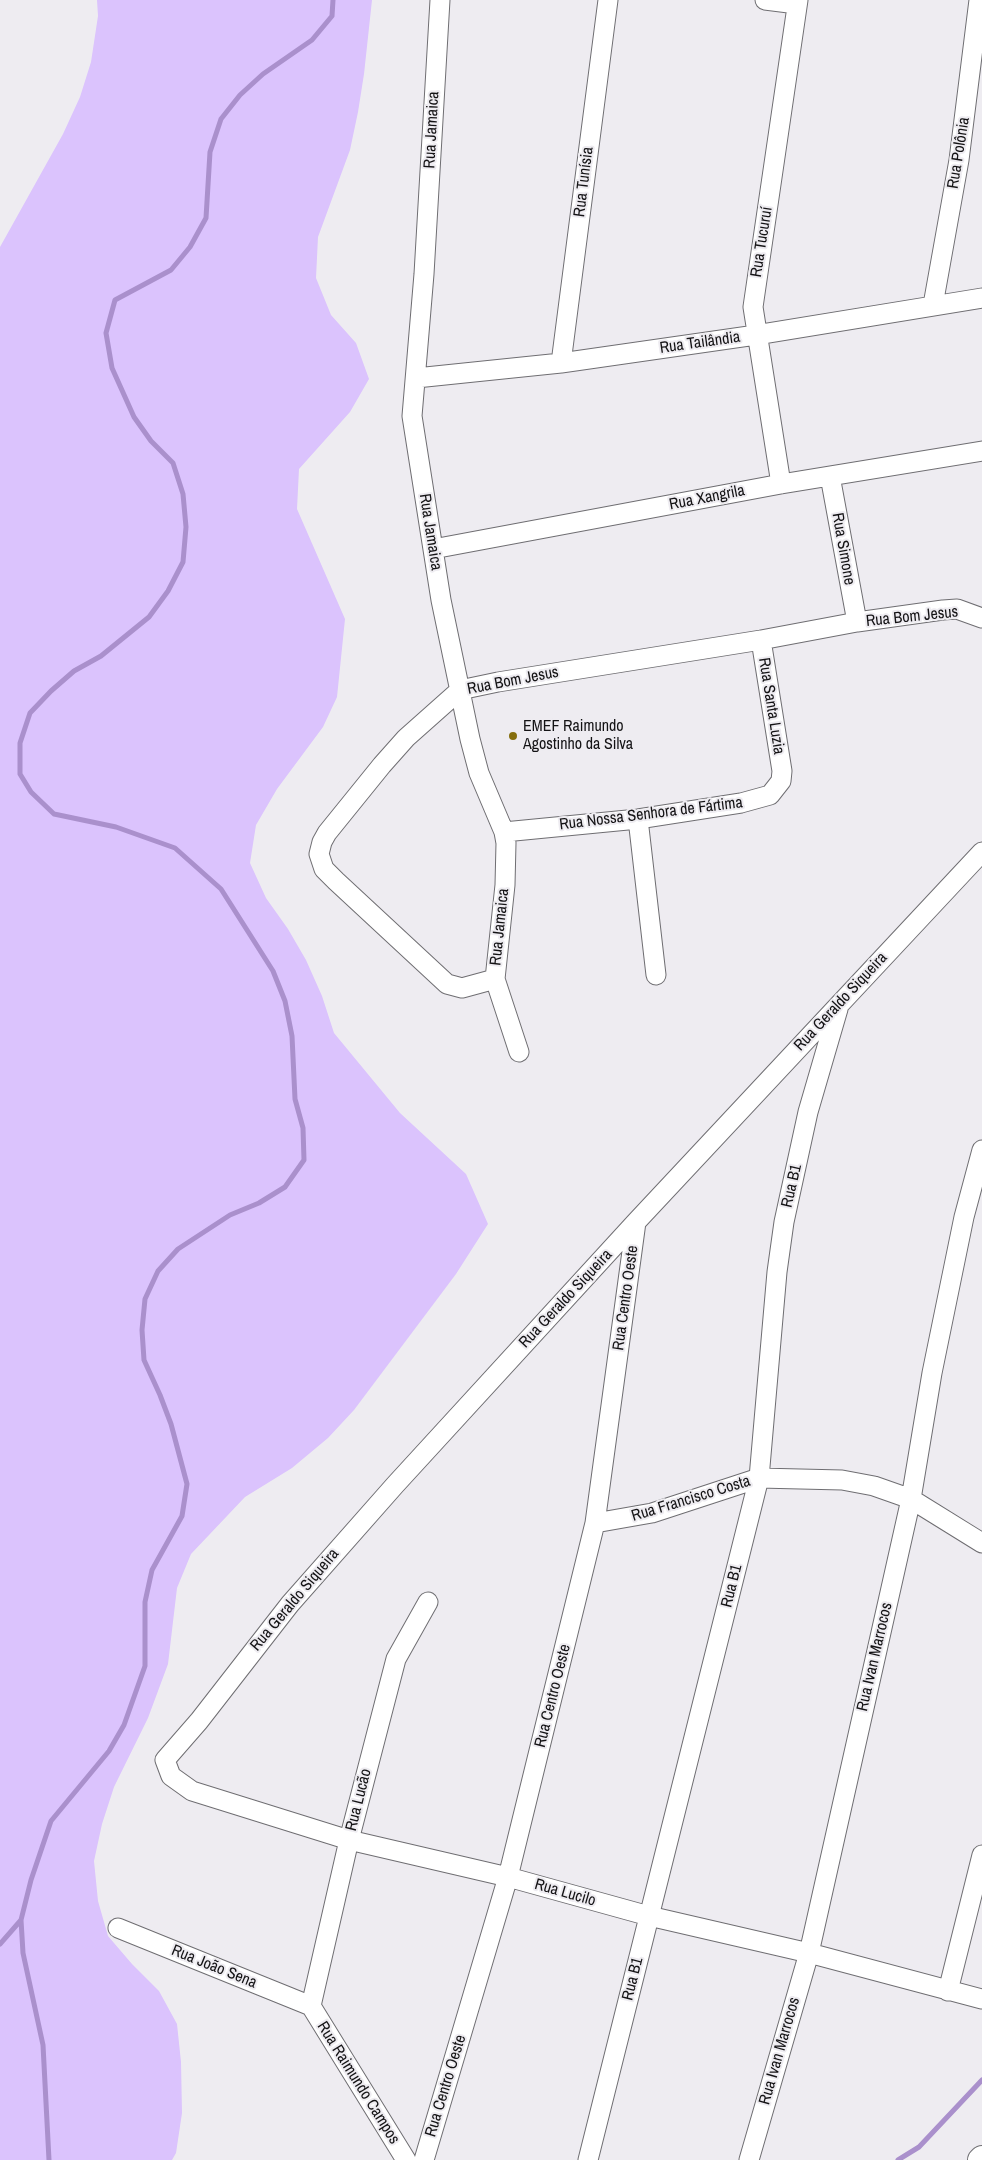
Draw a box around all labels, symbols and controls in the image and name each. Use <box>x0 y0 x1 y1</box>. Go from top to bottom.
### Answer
street label: Rua Jamaica <box>420 91 444 169</box>
street label: Rua Polônia <box>944 116 974 190</box>
street label: Rua Tunísia <box>570 146 598 218</box>
street label: Rua Tucuruí <box>747 205 777 279</box>
street label: Rua Tailândia <box>658 328 742 358</box>
street label: Rua Xangrila <box>668 481 746 515</box>
street label: Rua Jamaica <box>414 492 446 572</box>
street label: Rua Simone <box>827 511 859 587</box>
street label: Rua Bom Jesus <box>865 603 959 631</box>
street label: Rua Santa Luzia <box>754 656 788 756</box>
street label: Rua Bom Jesus <box>466 663 560 699</box>
place label: EMEF Raimundo Agostinho da Silva <box>523 717 633 755</box>
marker: EMEF Raimundo Agostinho da Silva <box>507 730 519 742</box>
street label: Rua Nossa Senhora de Fártima <box>558 793 744 835</box>
street label: Rua Jamaica <box>486 888 514 966</box>
street label: Rua Geraldo Siqueira <box>790 949 892 1055</box>
street label: Rua B1 <box>778 1163 806 1209</box>
street label: Rua Centro Oeste <box>609 1244 643 1352</box>
street label: Rua Geraldo Siqueira <box>515 1246 617 1352</box>
street label: Rua Francisco Costa <box>629 1472 753 1526</box>
street label: Rua Geraldo Siqueira <box>247 1545 343 1655</box>
street label: Rua B1 <box>717 1562 747 1610</box>
street label: Rua Ivan Marrocos <box>853 1601 897 1713</box>
street label: Rua Centro Oeste <box>531 1642 575 1750</box>
street label: Rua Lucão <box>342 1767 376 1833</box>
street label: Rua Lucilo <box>532 1875 598 1911</box>
street label: Rua João Sena <box>168 1941 260 1993</box>
street label: Rua B1 <box>618 1955 648 2003</box>
street label: Rua Ivan Marrocos <box>755 1995 805 2107</box>
street label: Rua Raimundo Campos <box>313 2018 403 2148</box>
street label: Rua Centro Oeste <box>421 2033 471 2139</box>

